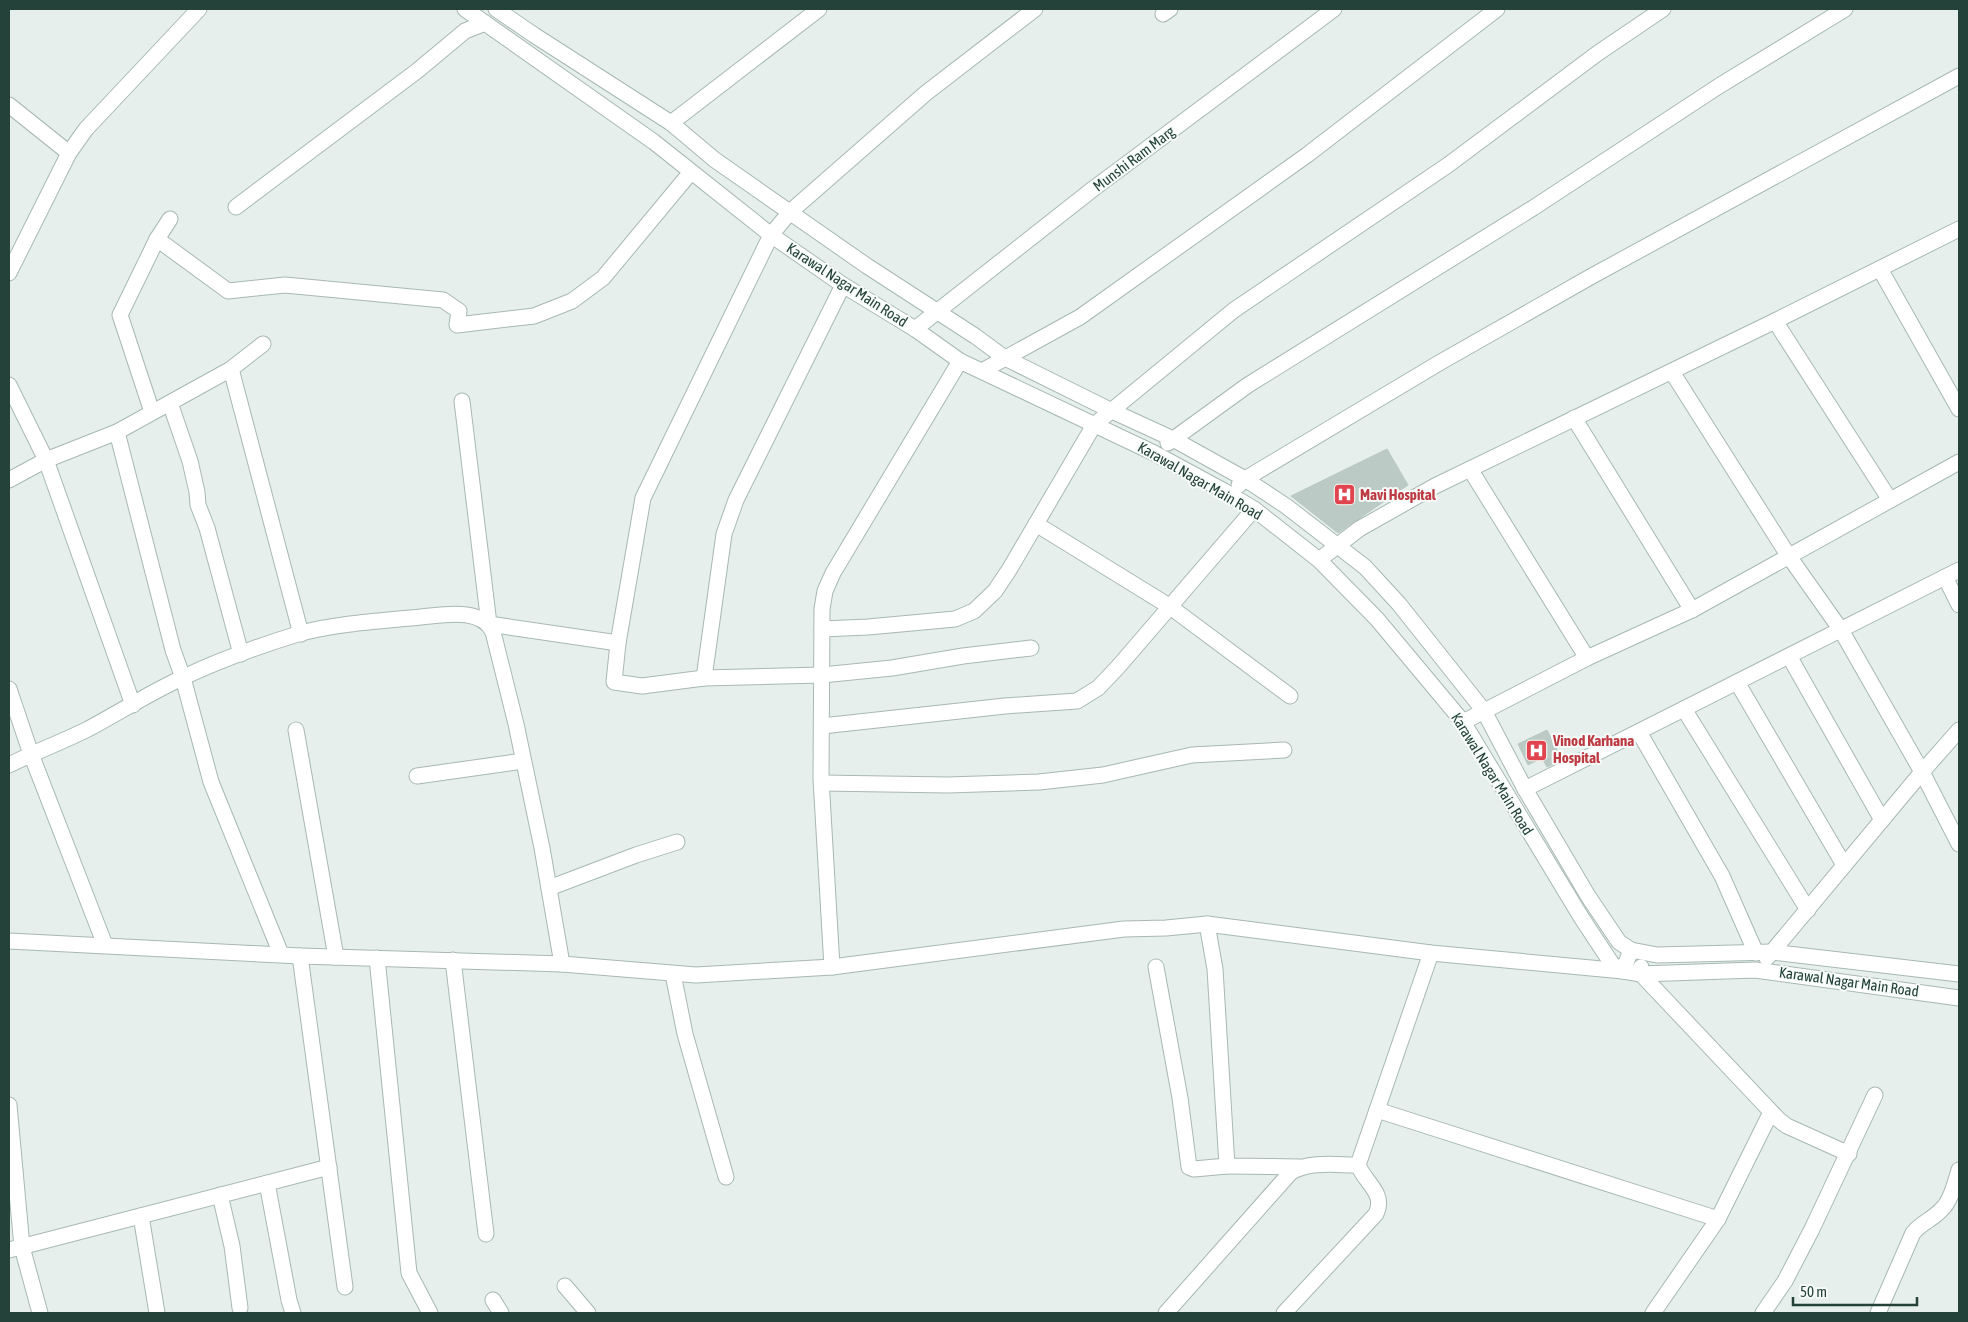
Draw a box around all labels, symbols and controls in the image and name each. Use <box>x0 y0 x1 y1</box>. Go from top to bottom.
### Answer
street label: Munshi Ram Marg <box>1090 122 1178 195</box>
street label: Karawal Nagar Main Road <box>784 239 911 330</box>
street label: Karawal Nagar Main Road <box>1135 438 1265 523</box>
hospital icon: Mavi Hospital <box>1332 483 1356 507</box>
place label: Mavi Hospital <box>1360 486 1437 503</box>
street label: Karawal Nagar Main Road <box>1448 710 1537 838</box>
place label: Vinod Karhana Hospital <box>1552 732 1634 766</box>
hospital icon: Vinod Karhana Hospital <box>1525 738 1549 762</box>
street label: Karawal Nagar Main Road <box>1778 963 1920 1000</box>
scale bar <box>1793 1274 1917 1306</box>
text: 50 m <box>1800 1283 1827 1300</box>

